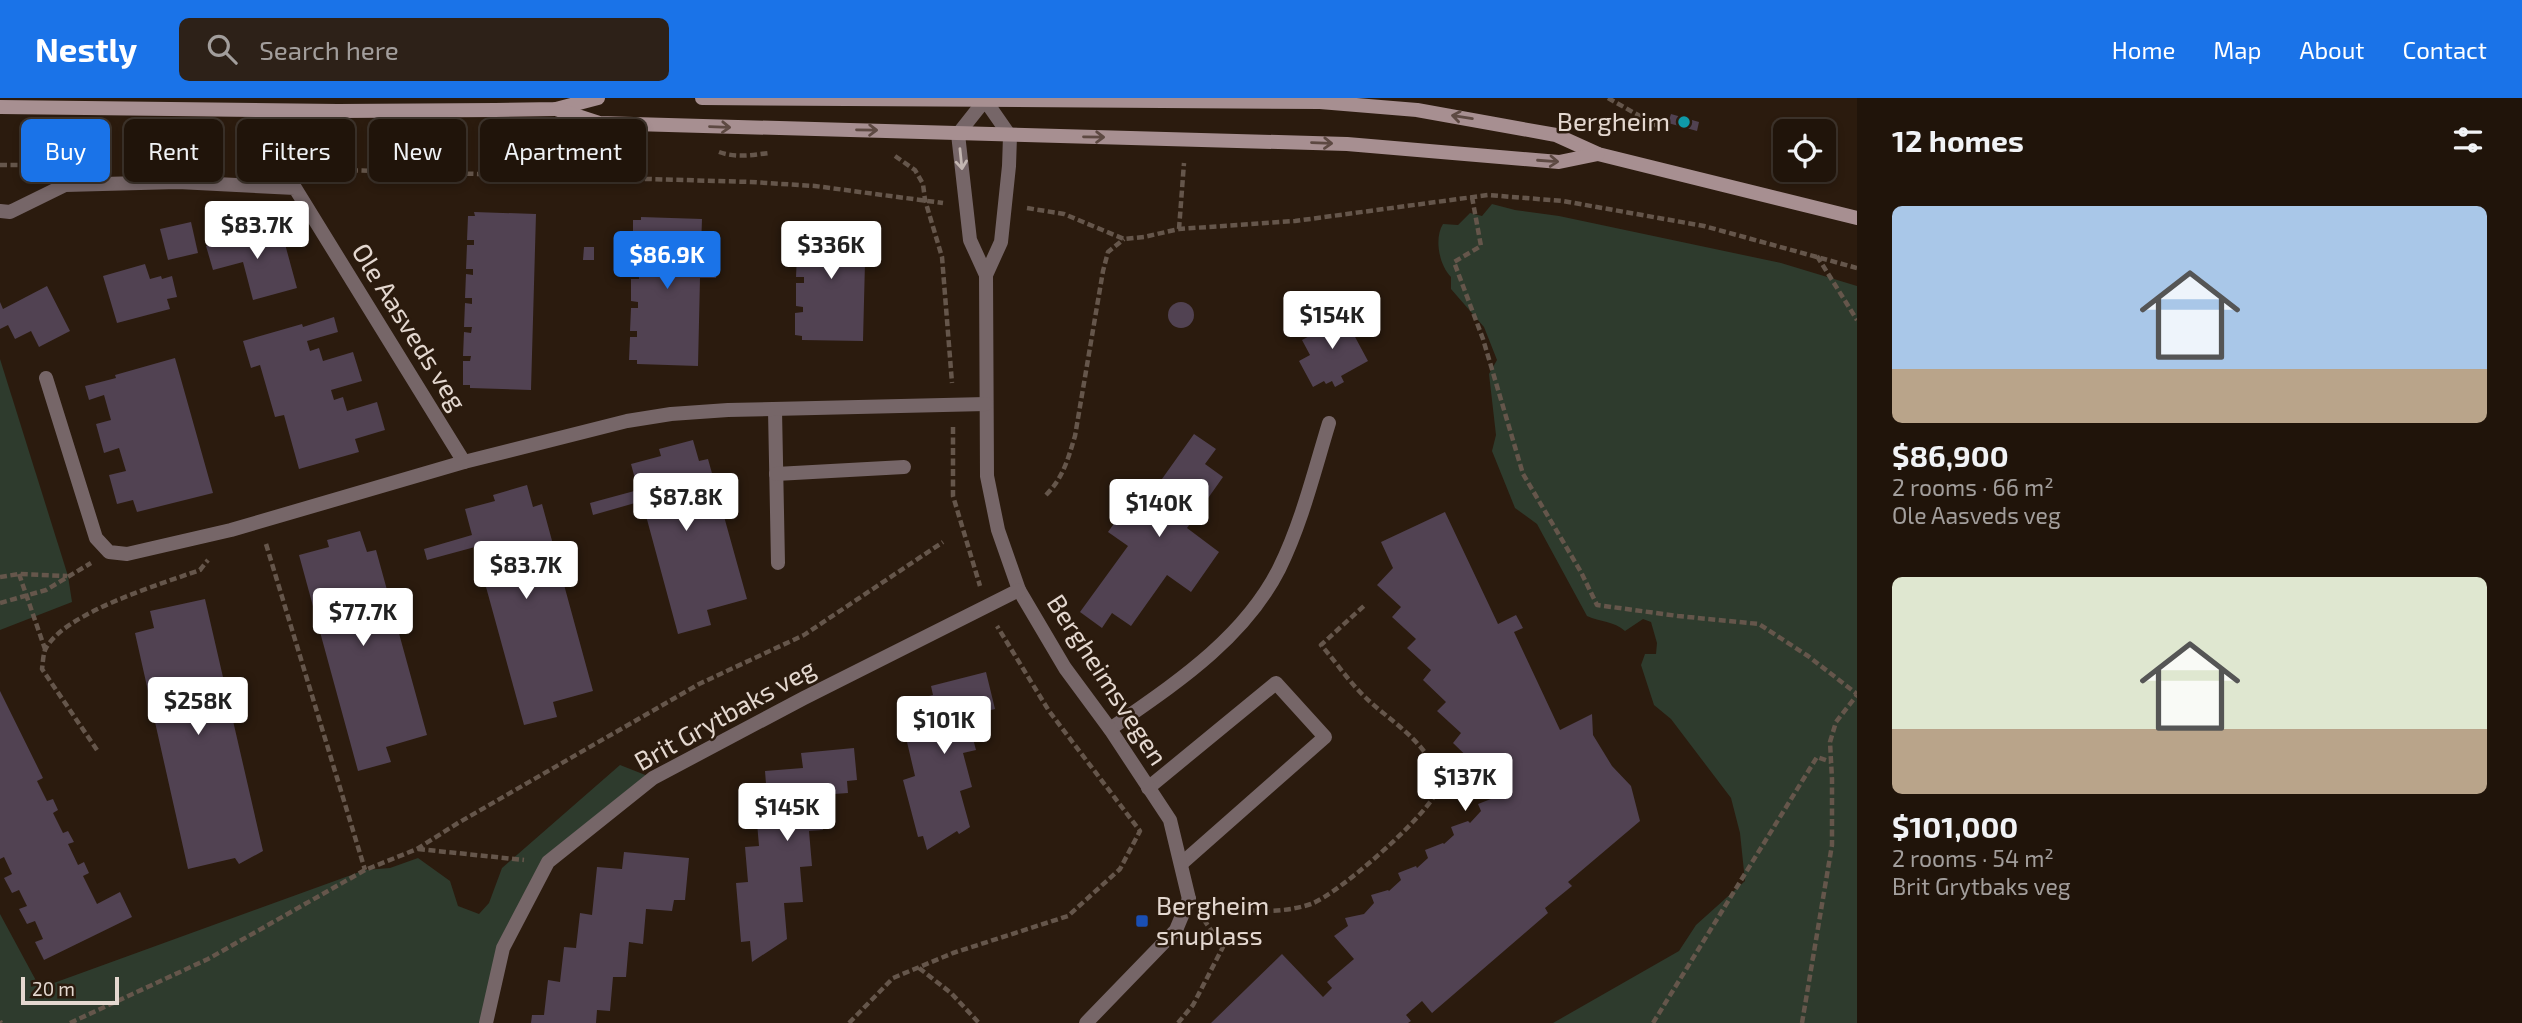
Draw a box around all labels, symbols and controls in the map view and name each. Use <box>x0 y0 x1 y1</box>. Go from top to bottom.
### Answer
search box <box>179 18 669 81</box>
text: Nestly <box>35 29 137 69</box>
icon: search <box>203 30 241 68</box>
text: Search here <box>259 34 399 65</box>
text: Home <box>2112 35 2175 64</box>
text: Map <box>2213 35 2261 64</box>
text: About <box>2299 35 2365 64</box>
text: Contact <box>2403 35 2487 64</box>
place label: Bergheim <box>1557 105 1670 136</box>
one-way arrow <box>1451 110 1474 123</box>
marker: Bergheim <box>1676 114 1692 130</box>
chip: Buy <box>21 119 110 182</box>
chip: Rent <box>124 119 223 182</box>
chip: Filters <box>237 119 355 182</box>
chip: New <box>369 119 466 182</box>
chip: Apartment <box>480 119 646 182</box>
map controls <box>1773 119 1836 182</box>
button: locate <box>1773 119 1836 182</box>
one-way arrow <box>708 120 731 133</box>
icon: filters <box>2449 121 2487 159</box>
text: 12 homes <box>1892 122 2024 158</box>
one-way arrow <box>855 124 878 137</box>
one-way arrow <box>1082 130 1105 144</box>
one-way arrow <box>1310 136 1333 149</box>
one-way arrow <box>955 147 968 169</box>
one-way arrow <box>1536 155 1559 168</box>
pin: $83.7K <box>200 202 314 261</box>
text: $83.7K <box>221 210 293 238</box>
pin: $336K <box>782 222 880 281</box>
text: $336K <box>797 230 865 258</box>
pin: $86.9K <box>610 232 724 291</box>
street label: Ole Aasveds veg <box>347 237 474 415</box>
text: $86.9K <box>629 240 705 268</box>
icon: home <box>2127 252 2253 378</box>
pin: $154K <box>1283 292 1381 351</box>
text: $154K <box>1299 300 1365 328</box>
text: $86,900 <box>1892 437 2009 473</box>
text: 2 rooms · 66 m² <box>1892 473 2054 501</box>
pin: $87.8K <box>629 474 743 533</box>
pin: $140K <box>1110 480 1208 539</box>
text: $87.8K <box>649 482 723 510</box>
text: $140K <box>1125 488 1193 516</box>
text: Ole Aasveds veg <box>1892 501 2061 529</box>
pin: $83.7K <box>469 542 583 601</box>
text: $83.7K <box>490 550 562 578</box>
pin: $77.7K <box>306 588 420 648</box>
street label: Bergheimsvegen <box>1042 588 1175 770</box>
text: $77.7K <box>329 597 397 625</box>
icon: home <box>2127 623 2253 749</box>
street label: Brit Grytbaks veg <box>628 651 820 776</box>
pin: $258K <box>149 678 247 737</box>
text: $258K <box>164 686 232 714</box>
pin: $101K <box>895 696 993 756</box>
text: $101K <box>913 705 975 733</box>
pin: $137K <box>1416 754 1514 813</box>
text: $137K <box>1433 762 1497 790</box>
pin: $145K <box>738 784 836 843</box>
text: $145K <box>754 792 820 820</box>
text: $101,000 <box>1892 808 2018 844</box>
text: 2 rooms · 54 m² <box>1892 844 2054 872</box>
text: Brit Grytbaks veg <box>1892 872 2071 900</box>
place label: Bergheim snuplass <box>1156 889 1269 950</box>
marker: Bergheim snuplass <box>1134 913 1150 929</box>
scale bar <box>21 974 119 1006</box>
text: 20 m <box>32 977 75 1000</box>

